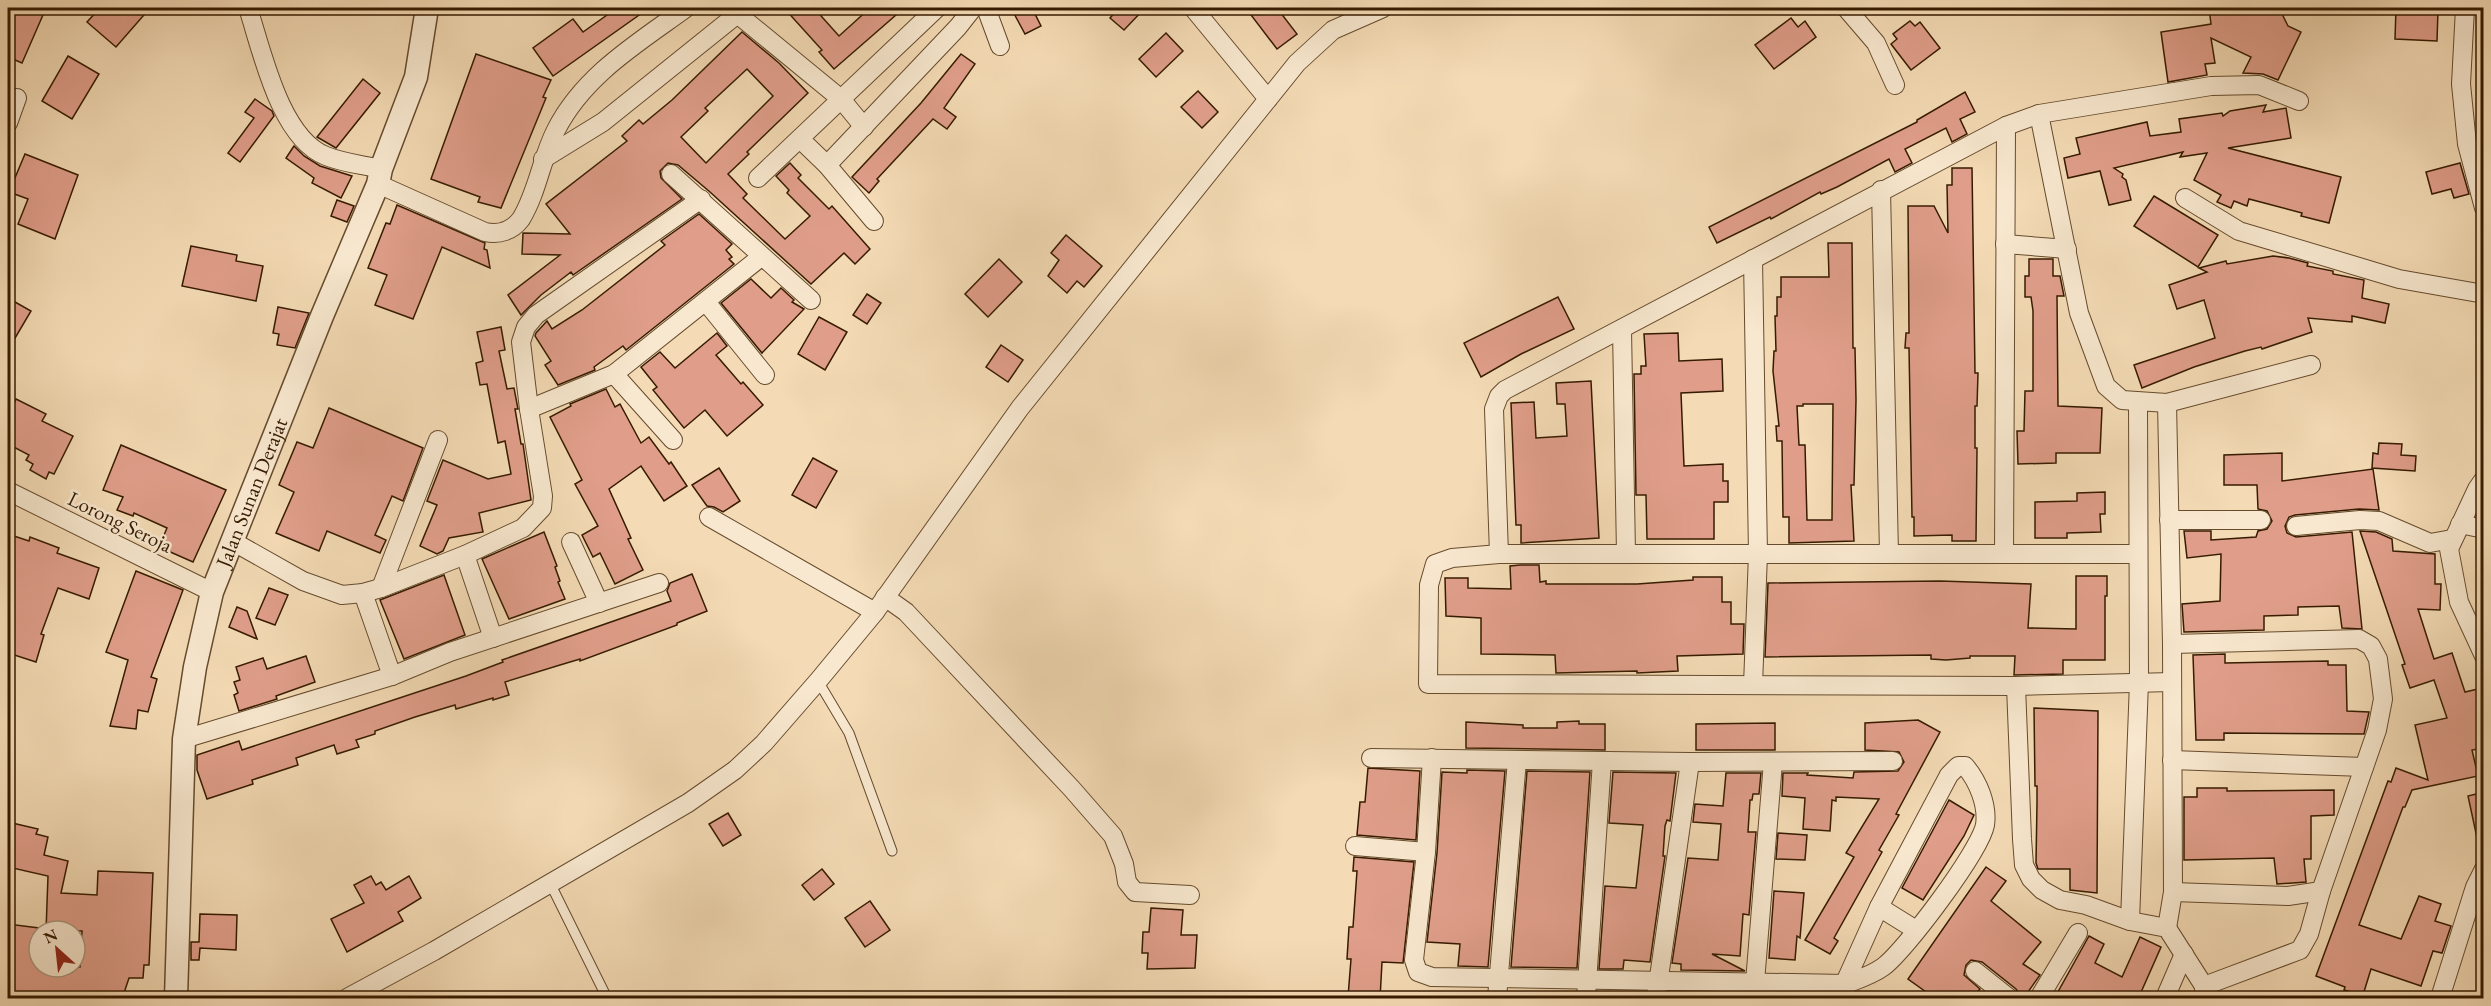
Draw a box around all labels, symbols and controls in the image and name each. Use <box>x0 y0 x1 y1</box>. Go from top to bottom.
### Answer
street label: Jalan Sunan Derajat <box>209 413 293 573</box>
street label: Lorong Seroja <box>64 485 177 559</box>
north arrow <box>27 919 87 979</box>
text: N <box>40 924 61 948</box>

